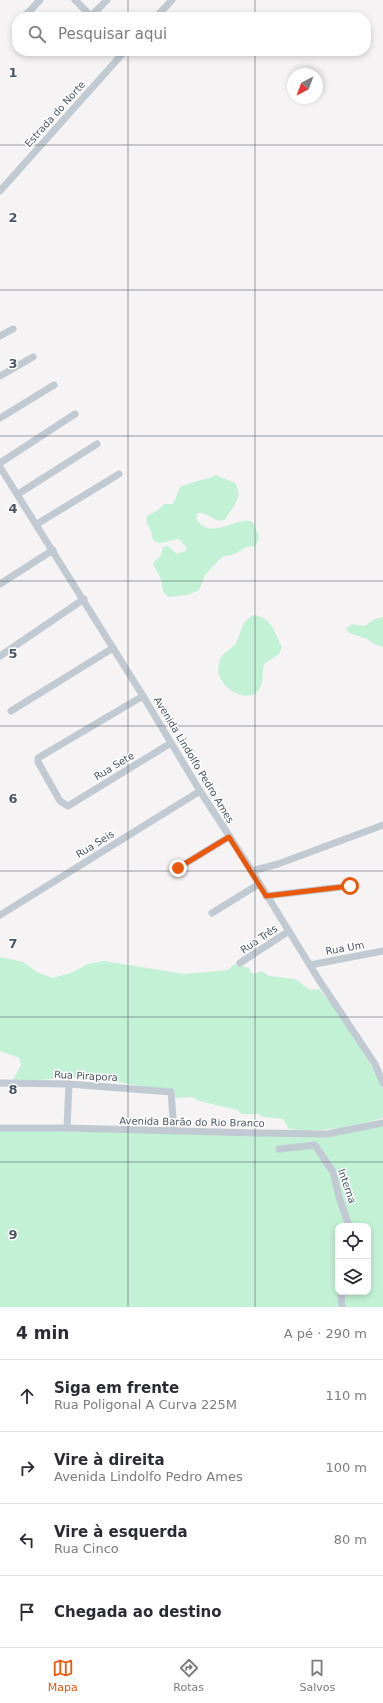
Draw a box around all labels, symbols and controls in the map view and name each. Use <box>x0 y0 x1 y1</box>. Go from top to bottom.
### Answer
search box <box>12 12 371 56</box>
icon: search <box>26 23 48 45</box>
text: Pesquisar aqui <box>58 25 167 43</box>
text: 1 <box>8 65 18 80</box>
north arrow <box>287 68 323 104</box>
street label: Estrada do Norte <box>23 79 87 149</box>
text: 2 <box>8 210 18 225</box>
text: 3 <box>8 356 18 371</box>
text: 4 <box>8 501 18 516</box>
text: 5 <box>8 646 18 661</box>
street label: Avenida Lindolfo Pedro Ames <box>152 695 236 825</box>
street label: Rua Sete <box>92 750 136 782</box>
text: 6 <box>8 791 18 806</box>
street label: Rua Seis <box>74 828 116 860</box>
route end <box>169 859 187 877</box>
route start <box>341 877 359 895</box>
street label: Rua Três <box>238 923 280 955</box>
text: 7 <box>8 936 18 951</box>
street label: Rua Um <box>325 939 365 957</box>
street label: Rua Pirapora <box>54 1069 118 1083</box>
text: 8 <box>8 1082 18 1097</box>
street label: Avenida Barão do Rio Branco <box>119 1115 265 1129</box>
street label: Interna <box>336 1167 358 1205</box>
map controls <box>335 1223 371 1295</box>
button: locate <box>335 1223 371 1259</box>
text: 9 <box>8 1227 18 1242</box>
button: layers <box>335 1259 371 1295</box>
text: 4 min <box>16 1323 69 1343</box>
text: A pé · 290 m <box>284 1326 367 1341</box>
text: Siga em frente <box>54 1379 179 1397</box>
icon: ahead <box>16 1385 38 1407</box>
text: 110 m <box>325 1388 367 1403</box>
text: Rua Poligonal A Curva 225M <box>54 1397 237 1412</box>
text: Vire à direita <box>54 1451 165 1469</box>
icon: right <box>16 1457 38 1479</box>
text: 100 m <box>325 1460 367 1475</box>
text: Avenida Lindolfo Pedro Ames <box>54 1469 243 1484</box>
text: Vire à esquerda <box>54 1523 188 1541</box>
icon: left <box>16 1529 38 1551</box>
text: 80 m <box>334 1532 367 1547</box>
text: Rua Cinco <box>54 1541 119 1556</box>
icon: arrive <box>16 1601 38 1623</box>
text: Chegada ao destino <box>54 1603 222 1621</box>
tab: Mapa <box>48 1657 78 1694</box>
tab: Rotas <box>173 1657 204 1694</box>
tab: Salvos <box>299 1657 335 1694</box>

